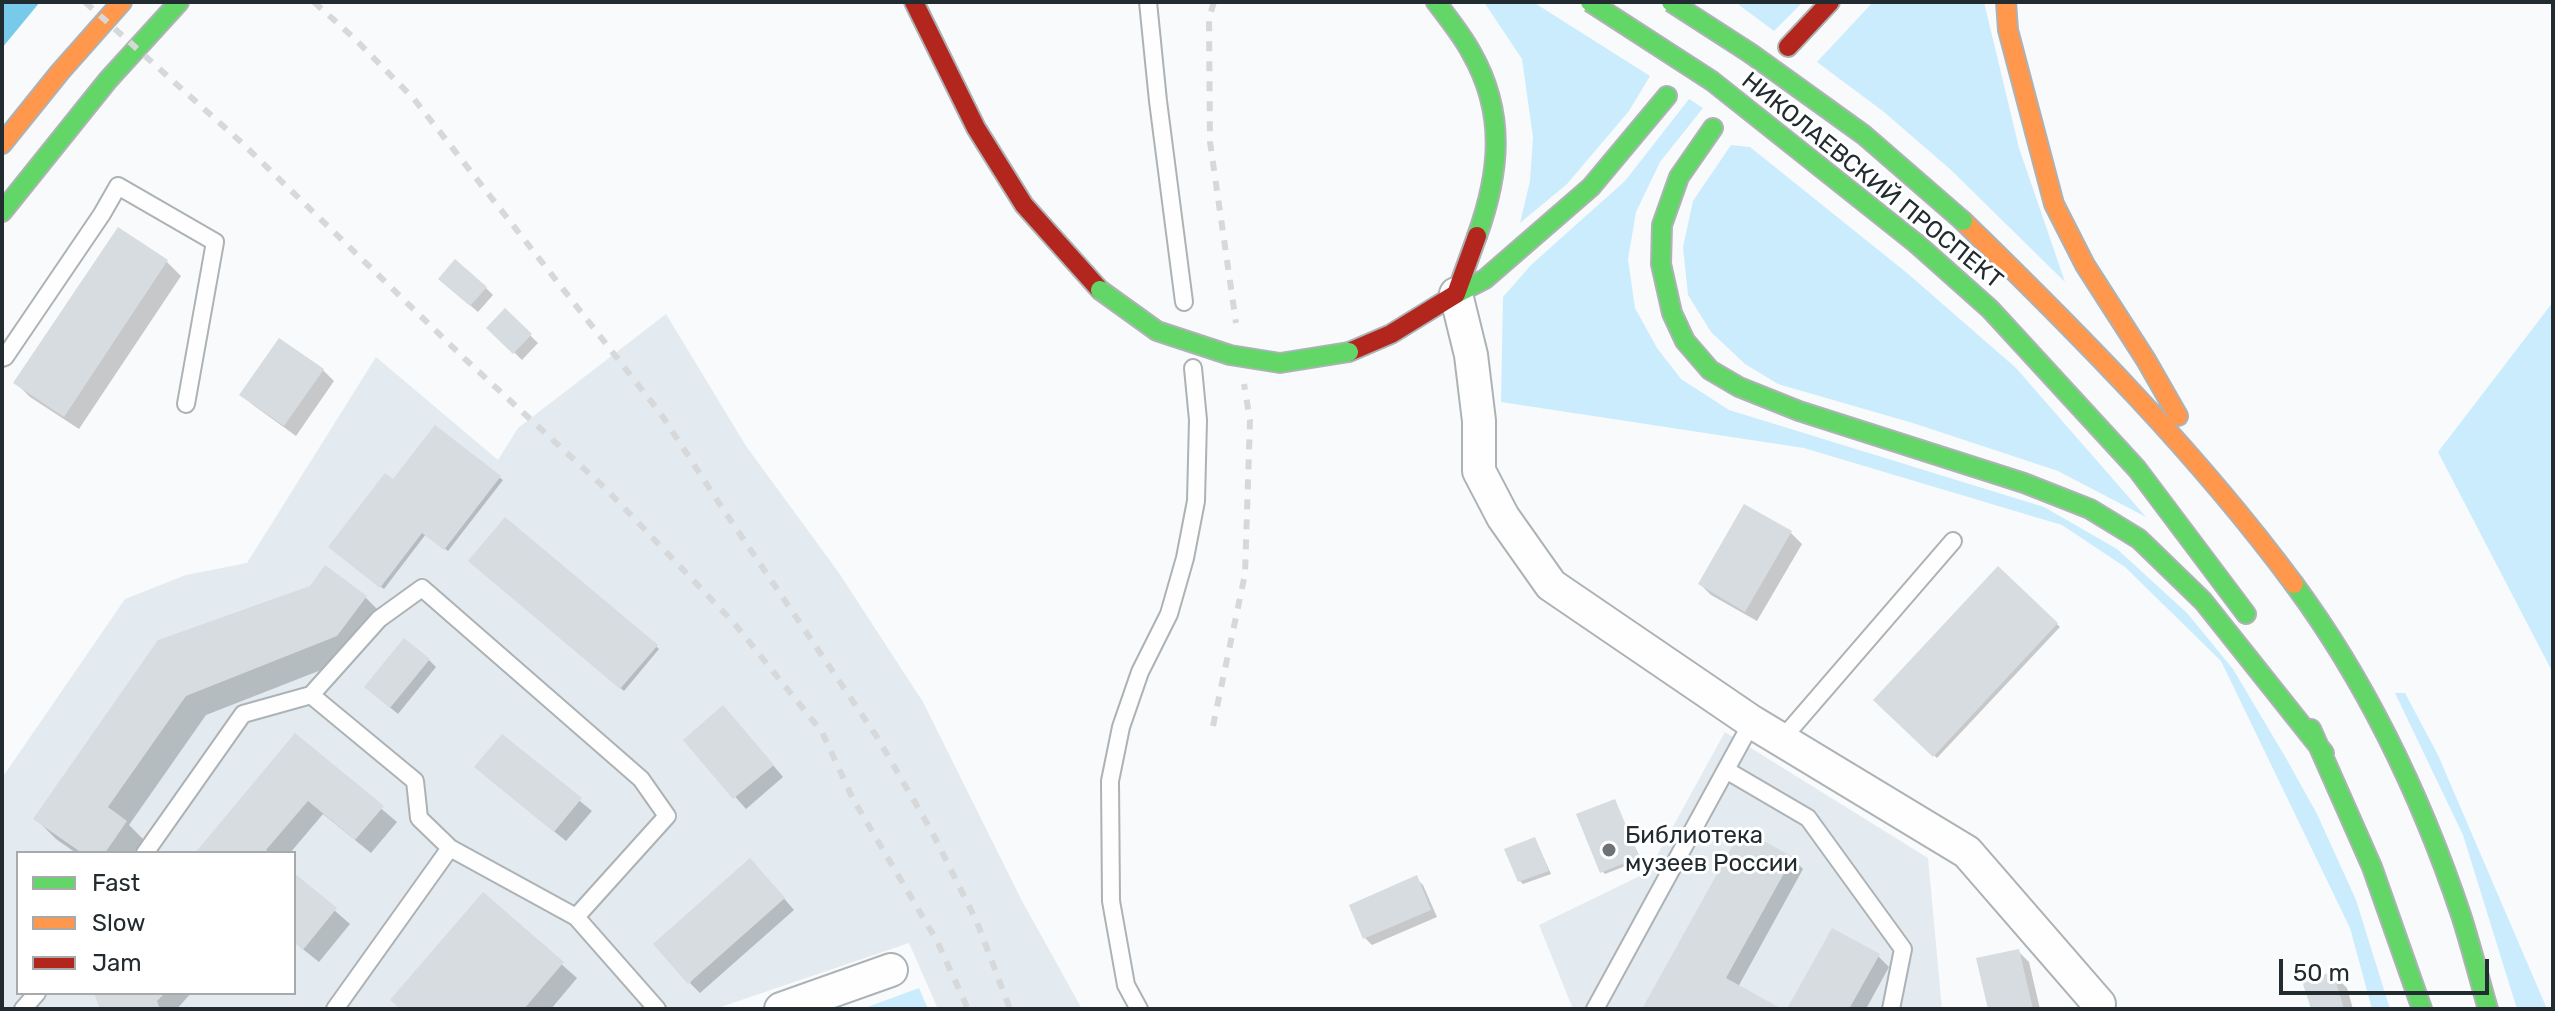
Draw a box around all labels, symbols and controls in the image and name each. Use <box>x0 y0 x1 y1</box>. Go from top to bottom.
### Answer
street label: НИКОЛАЕВСКИЙ ПРОСПЕКТ <box>1736 67 2008 295</box>
place label: Библиотека музеев России <box>1625 822 1798 878</box>
marker: Библиотека музеев России <box>1600 841 1618 859</box>
legend <box>16 851 296 995</box>
text: Fast <box>92 869 140 897</box>
text: Slow <box>92 909 145 937</box>
scale bar <box>2283 943 2493 993</box>
text: Jam <box>92 949 142 977</box>
text: 50 m <box>2293 959 2350 987</box>

